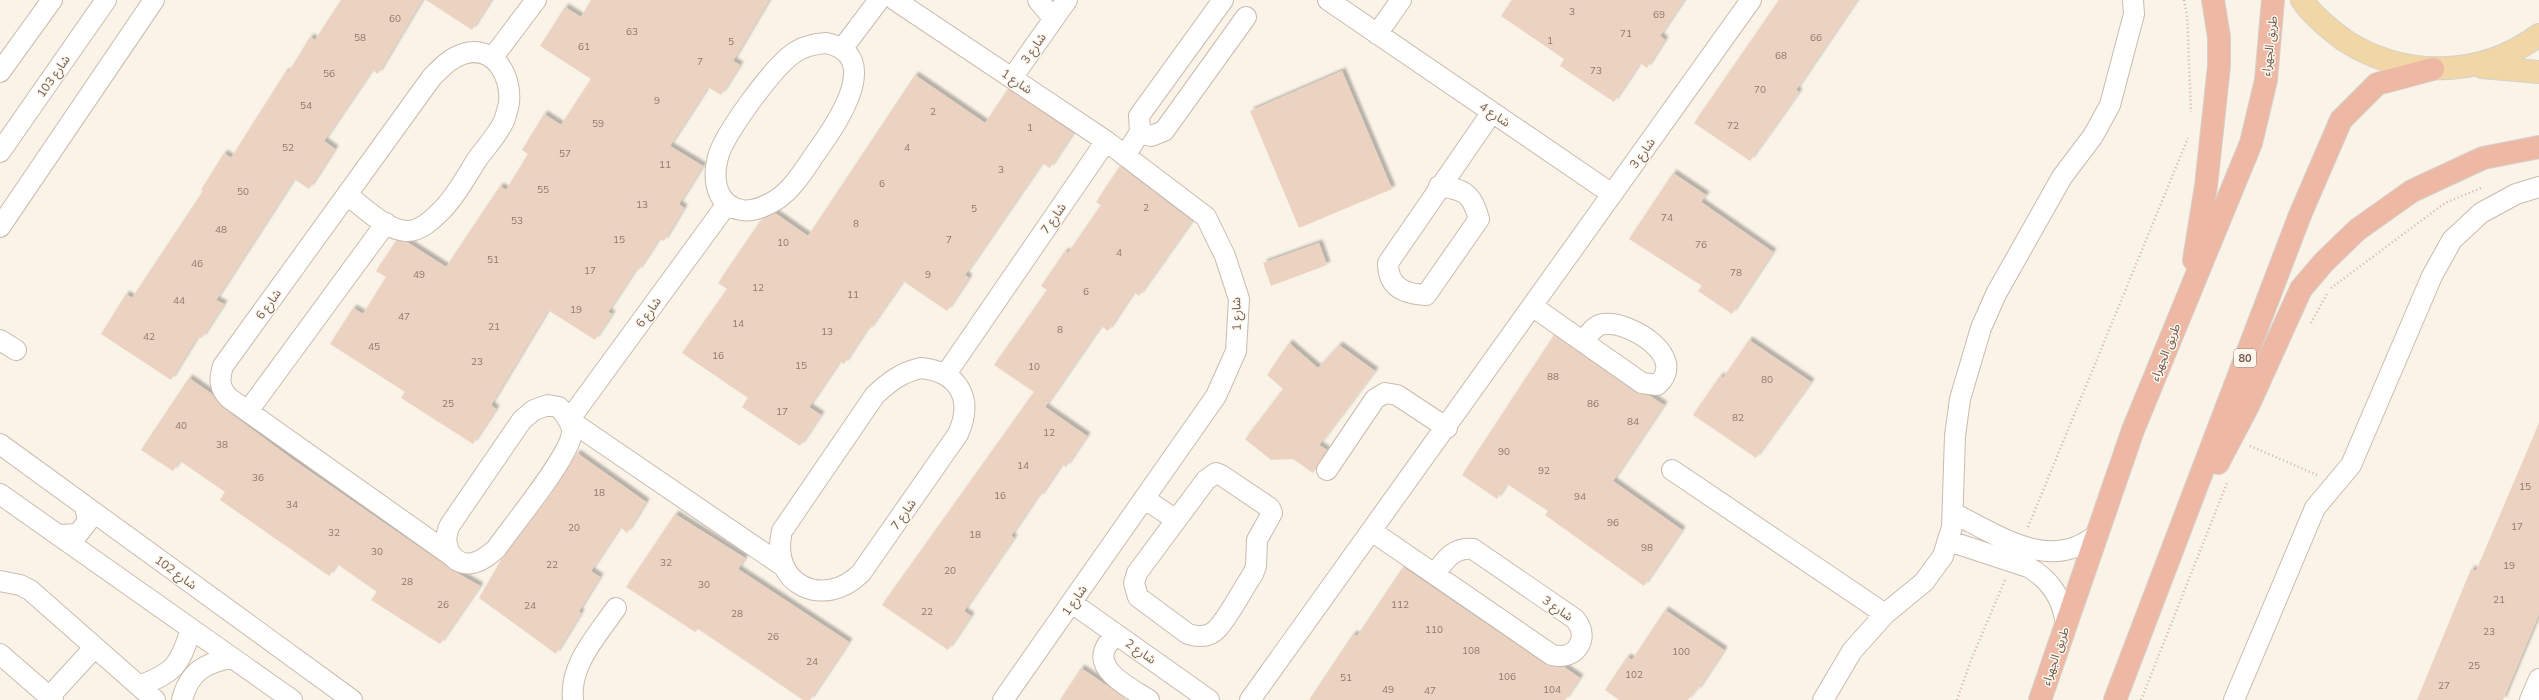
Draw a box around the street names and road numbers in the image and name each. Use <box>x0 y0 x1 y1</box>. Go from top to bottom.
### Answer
street label: طريق الجهراء <box>2258 15 2281 77</box>
street label: شارع 3 <box>1017 30 1050 67</box>
street label: شارع 103 <box>33 52 75 101</box>
street label: شارع 1 <box>998 65 1035 98</box>
street label: شارع 4 <box>1476 98 1513 131</box>
street label: شارع 3 <box>1626 135 1660 172</box>
street label: شارع 7 <box>1037 200 1070 237</box>
street label: شارع 6 <box>252 286 286 323</box>
street label: شارع 6 <box>632 294 666 331</box>
street label: شارع 1 <box>1228 297 1246 331</box>
street label: طريق الجهراء <box>2147 321 2184 383</box>
road number: 80 <box>2234 349 2256 367</box>
street label: شارع 7 <box>887 496 920 533</box>
street label: شارع 102 <box>151 552 200 594</box>
street label: شارع 1 <box>1058 582 1091 619</box>
street label: شارع 3 <box>1539 592 1576 625</box>
street label: طريق الجهراء <box>2038 625 2073 688</box>
street label: شارع 2 <box>1122 635 1159 668</box>

